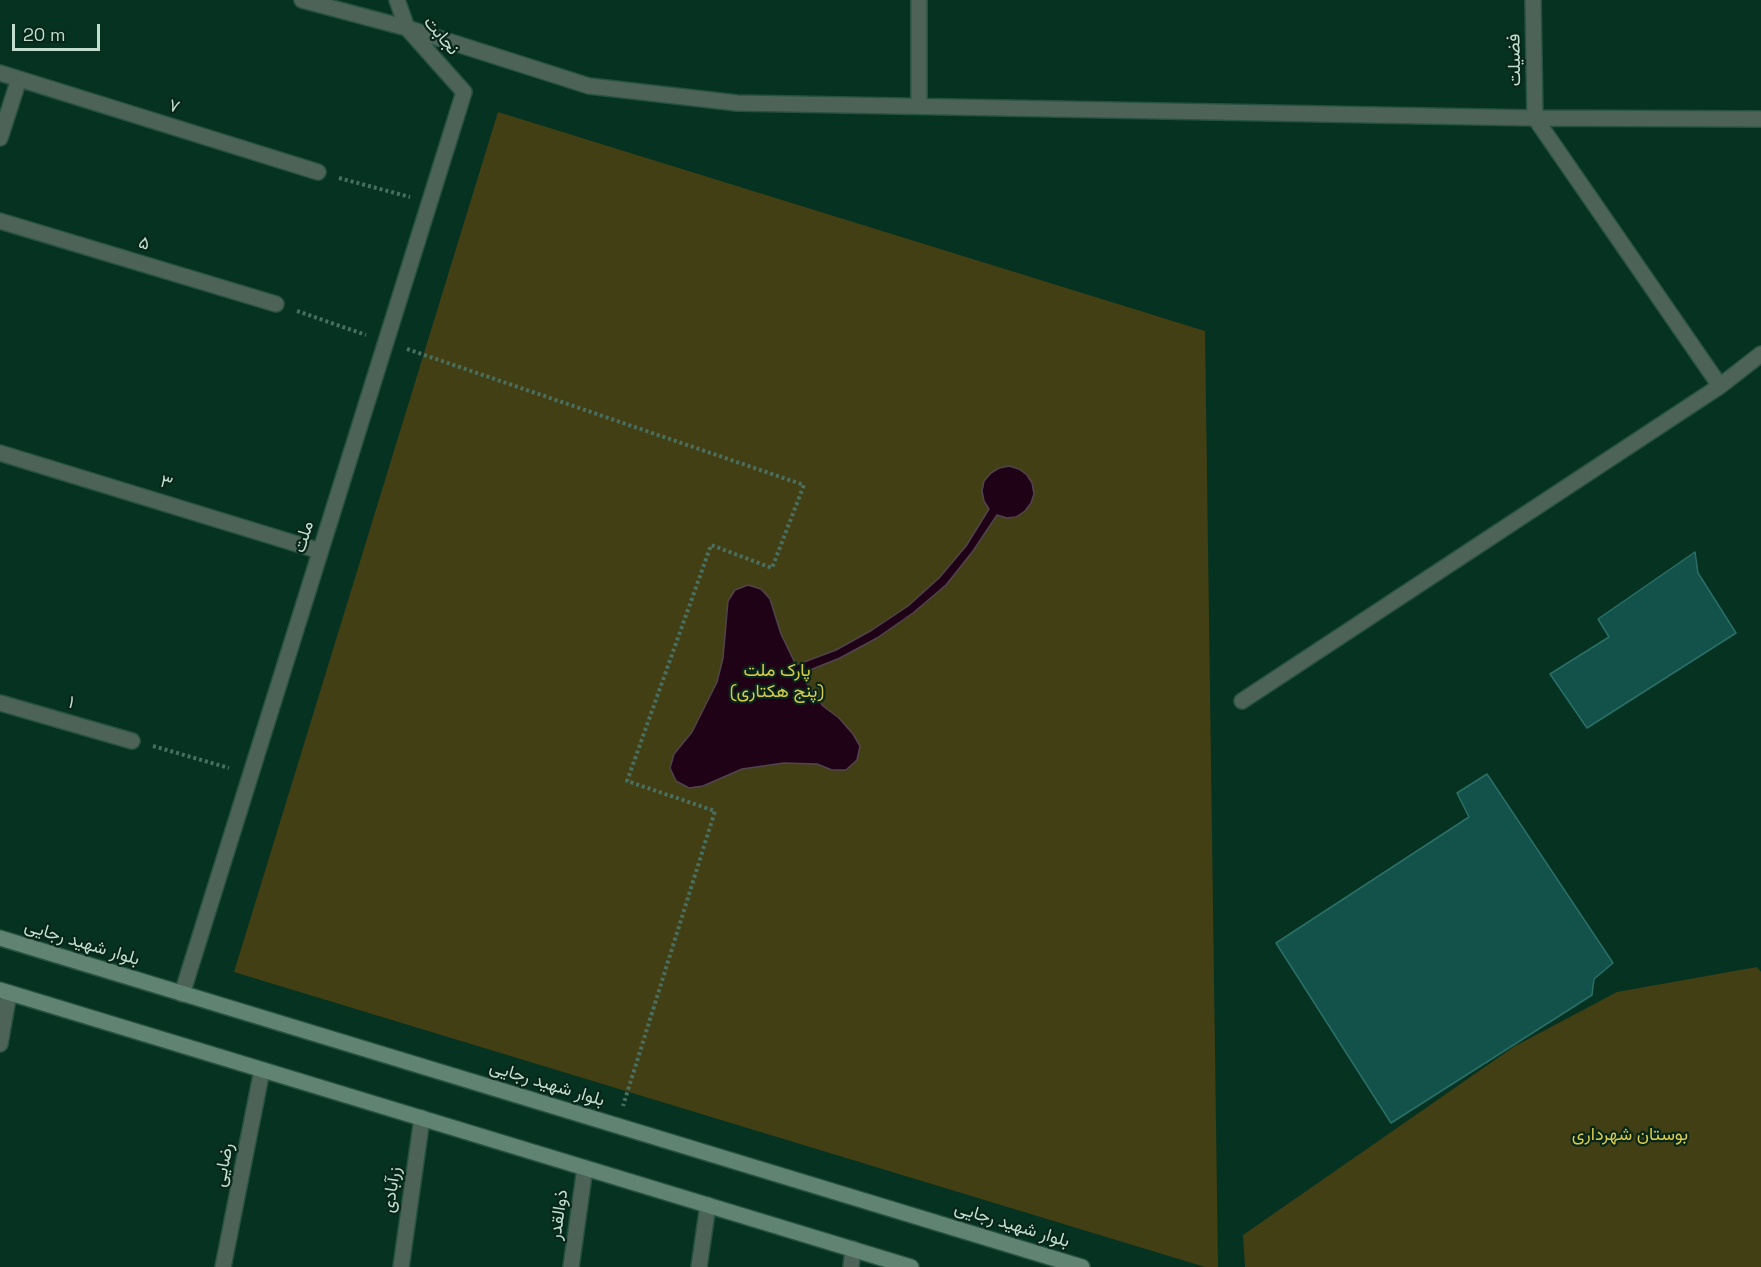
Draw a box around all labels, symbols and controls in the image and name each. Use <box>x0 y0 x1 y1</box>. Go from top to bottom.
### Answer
scale bar <box>15 12 104 50</box>
street label: نجابت <box>419 12 463 60</box>
text: 20 m <box>23 23 66 46</box>
street label: فضیلت <box>1504 33 1526 87</box>
street label: ۷ <box>166 95 182 119</box>
street label: ۵ <box>136 232 152 256</box>
street label: ۳ <box>157 471 175 495</box>
street label: ملت <box>289 519 319 555</box>
park label: پارک ملت (پنج هکتاری) <box>730 660 824 702</box>
street label: ۱ <box>66 692 76 714</box>
street label: بلوار شهید رجایی <box>22 915 142 971</box>
street label: بلوار شهید رجایی <box>487 1056 607 1112</box>
park label: بوستان شهرداری <box>1572 1124 1688 1146</box>
street label: رضایی <box>209 1141 239 1189</box>
street label: زرآبادی <box>378 1166 406 1214</box>
street label: ذوالقدر <box>545 1188 573 1242</box>
street label: بلوار شهید رجایی <box>952 1197 1072 1253</box>

